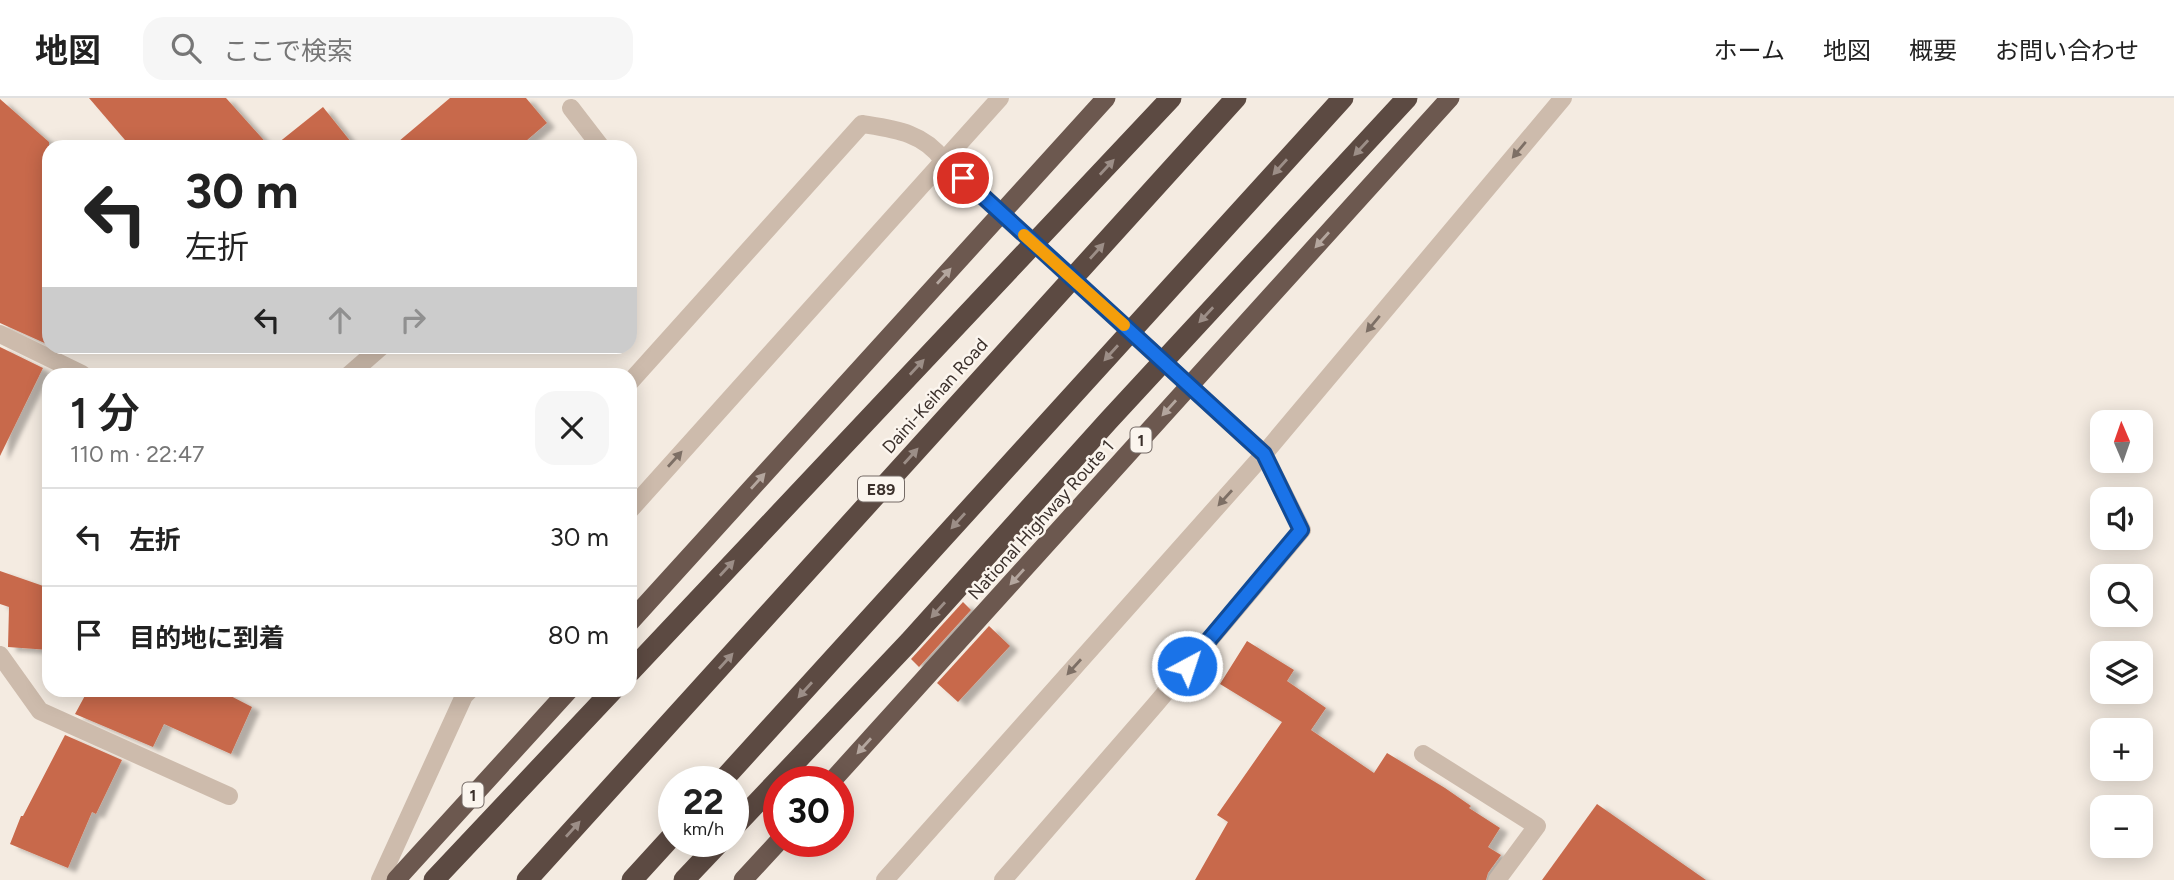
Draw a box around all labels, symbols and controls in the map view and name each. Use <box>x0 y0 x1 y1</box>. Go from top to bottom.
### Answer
search box <box>143 17 633 80</box>
icon: search <box>167 29 205 67</box>
text: 地図 <box>35 31 101 70</box>
text: ここで検索 <box>223 35 353 67</box>
text: ホーム <box>1714 36 1785 65</box>
text: 地図 <box>1823 36 1871 65</box>
text: 概要 <box>1909 36 1957 65</box>
text: お問い合わせ <box>1995 36 2139 65</box>
one-way arrow <box>1353 139 1369 156</box>
one-way arrow <box>1512 142 1527 159</box>
pin <box>933 148 993 208</box>
one-way arrow <box>1099 158 1115 176</box>
one-way arrow <box>1272 158 1288 176</box>
icon: arrive <box>944 159 982 197</box>
text: 30 m <box>185 161 298 220</box>
icon: left <box>70 168 161 259</box>
text: 左折 <box>185 228 249 266</box>
one-way arrow <box>1315 231 1330 248</box>
one-way arrow <box>1089 242 1105 260</box>
one-way arrow <box>936 267 952 285</box>
icon: left <box>248 301 286 339</box>
icon: ahead <box>321 301 359 339</box>
icon: right <box>394 301 432 339</box>
one-way arrow <box>1198 306 1214 324</box>
one-way arrow <box>1366 316 1381 333</box>
street label: Daini-Keihan Road <box>877 334 993 458</box>
one-way arrow <box>1103 344 1119 362</box>
one-way arrow <box>908 359 924 376</box>
text: 1 分 <box>70 388 140 439</box>
button: close <box>535 391 609 465</box>
one-way arrow <box>1162 399 1178 416</box>
north arrow <box>2090 410 2152 472</box>
map controls <box>2090 410 2153 858</box>
road number: 1 <box>1130 428 1152 452</box>
street label: National Highway Route 1 <box>963 436 1119 604</box>
text: 110 m · 22:47 <box>70 440 204 468</box>
one-way arrow <box>903 447 919 465</box>
one-way arrow <box>667 451 683 468</box>
one-way arrow <box>750 473 766 490</box>
road number: E89 <box>858 476 904 502</box>
button: sound <box>2090 487 2153 550</box>
one-way arrow <box>1218 489 1233 506</box>
one-way arrow <box>951 513 966 530</box>
icon: left <box>70 518 108 556</box>
text: 30 m <box>550 521 609 553</box>
text: 左折 <box>129 524 181 556</box>
one-way arrow <box>718 560 734 577</box>
button: search <box>2090 564 2153 627</box>
one-way arrow <box>1009 568 1025 586</box>
one-way arrow <box>930 601 946 619</box>
icon: arrive <box>70 616 108 654</box>
text: 80 m <box>548 619 609 651</box>
text: 目的地に到着 <box>129 622 285 654</box>
position arrow <box>1150 629 1224 703</box>
button: layers <box>2090 641 2153 704</box>
one-way arrow <box>717 653 733 670</box>
one-way arrow <box>1067 659 1082 676</box>
one-way arrow <box>797 681 813 698</box>
button: + <box>2090 718 2153 781</box>
one-way arrow <box>857 737 873 754</box>
speed limit sign: 30 <box>763 766 854 857</box>
text: 22 <box>683 781 724 823</box>
road number: 1 <box>462 782 484 808</box>
button: − <box>2090 795 2153 858</box>
text: km/h <box>683 818 724 840</box>
one-way arrow <box>565 821 580 838</box>

